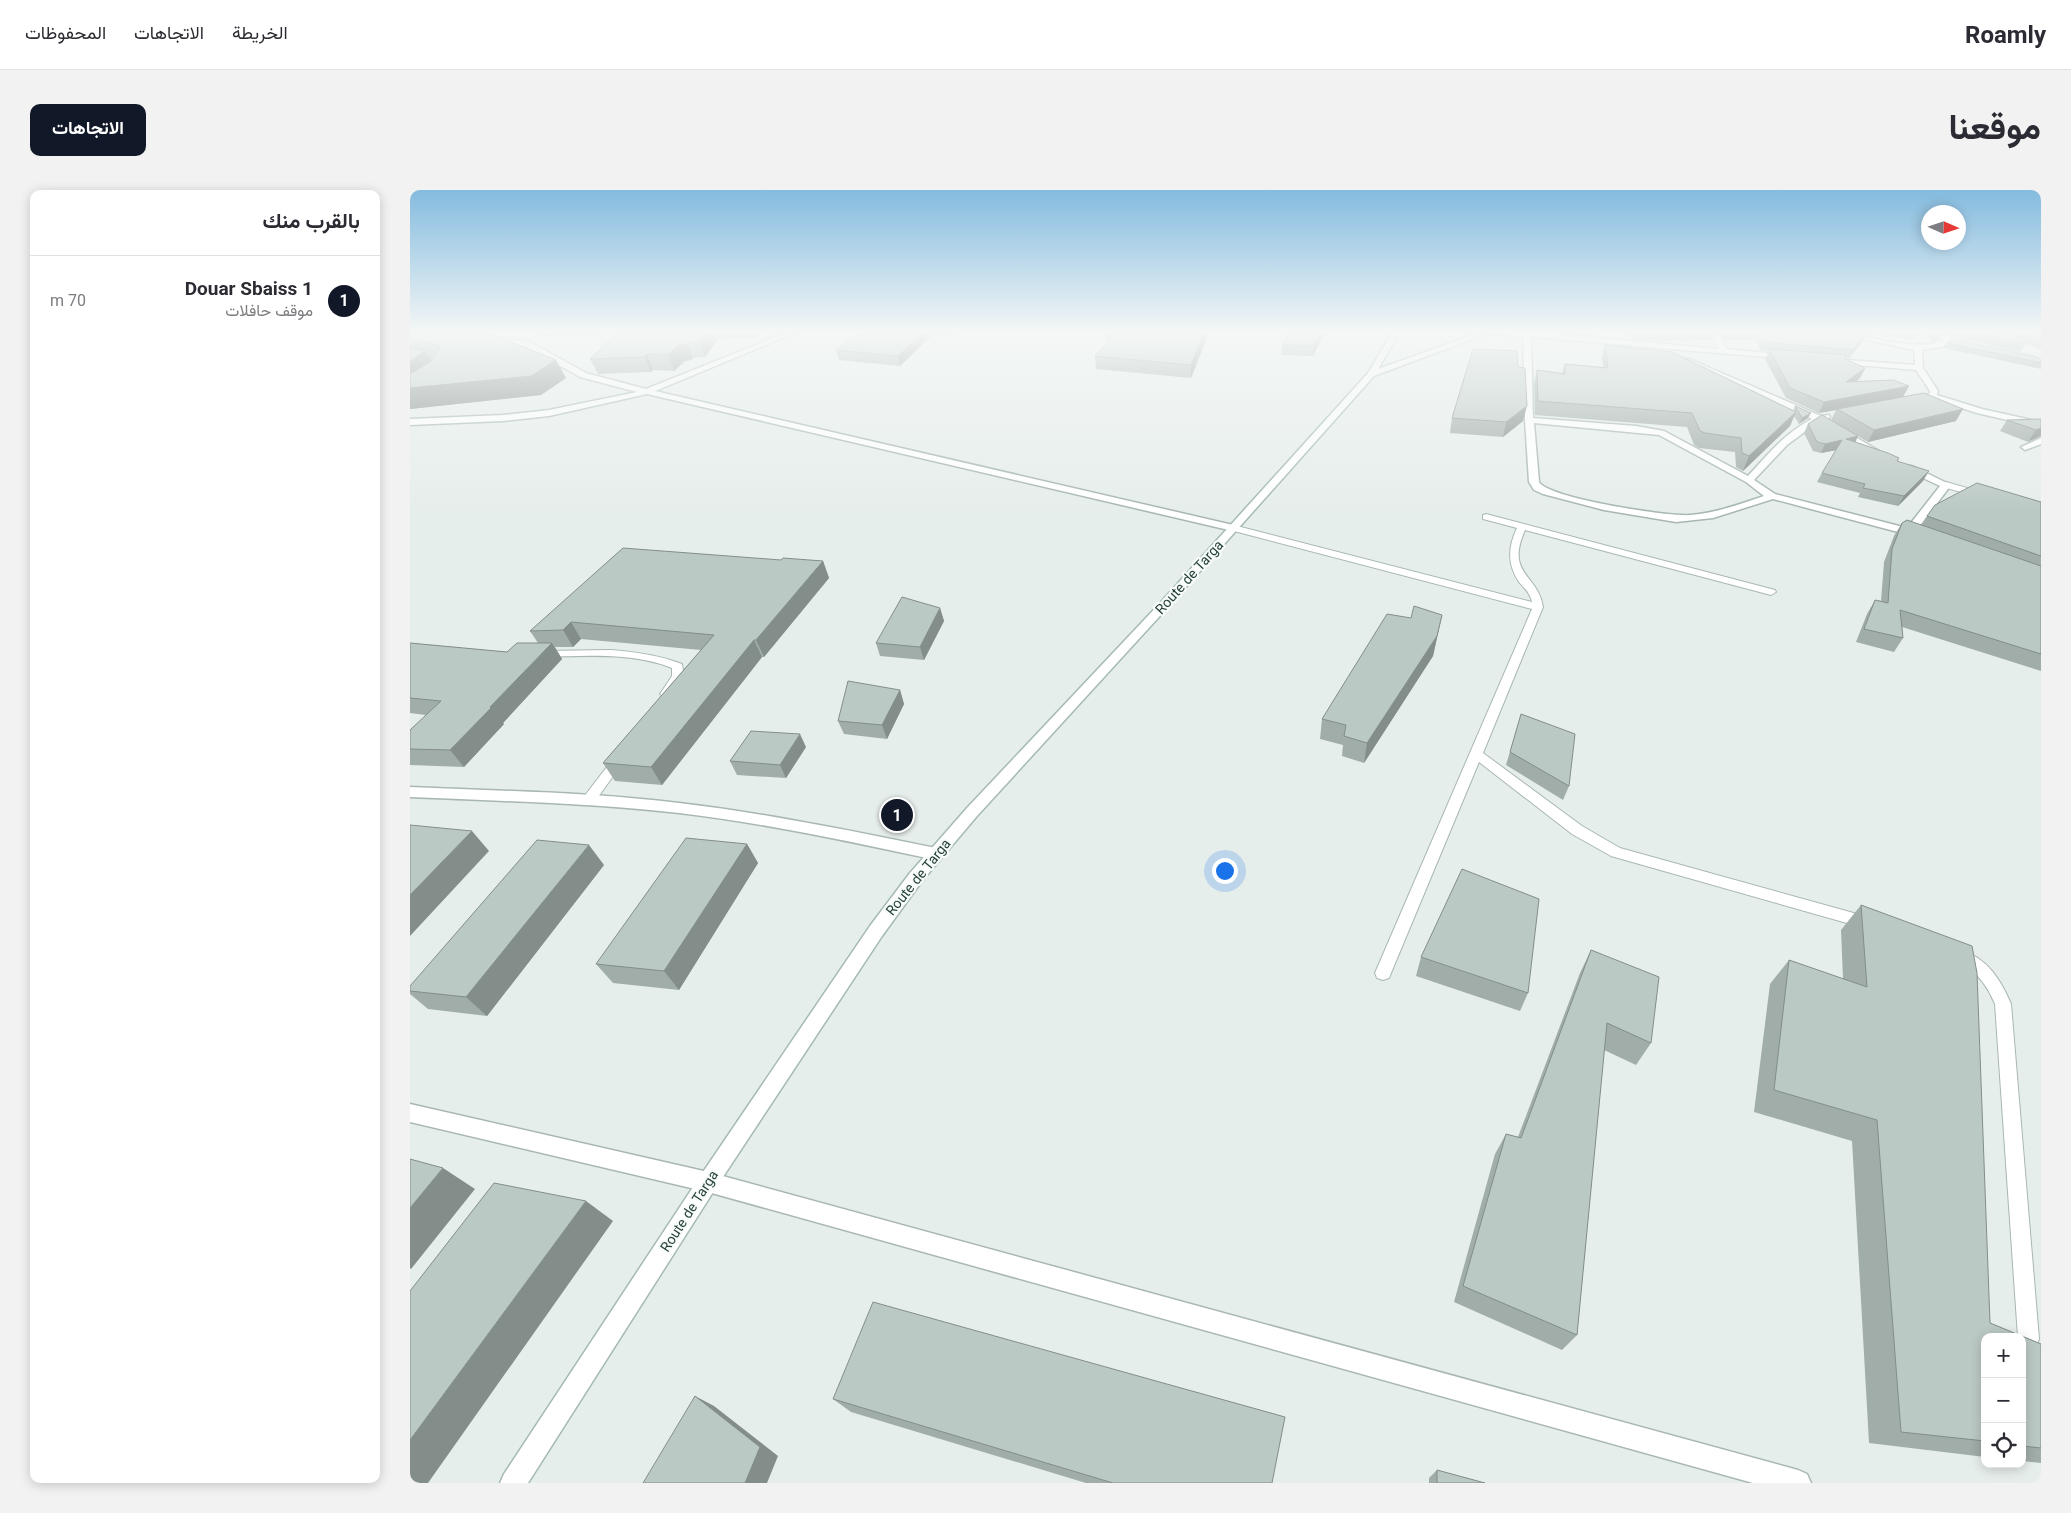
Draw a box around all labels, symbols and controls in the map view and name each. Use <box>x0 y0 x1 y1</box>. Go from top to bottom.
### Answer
text: Roamly <box>1965 21 2046 49</box>
text: المحفوظات <box>25 22 106 43</box>
text: الاتجاهات <box>134 22 204 43</box>
text: الخريطة <box>232 22 288 43</box>
button: الاتجاهات <box>30 104 146 156</box>
text: موقعنا <box>1948 107 2041 148</box>
north arrow <box>1921 205 1966 250</box>
text: بالقرب منك <box>263 209 360 233</box>
text: Douar Sbaiss 1 <box>185 277 313 300</box>
text: 70 m <box>50 291 86 310</box>
text: 1 <box>339 291 349 310</box>
text: موقف حافلات <box>225 301 313 320</box>
street label: Route de Targa <box>1152 537 1226 617</box>
pin: 1 <box>881 796 913 834</box>
street label: Route de Targa <box>882 836 954 918</box>
your location <box>1212 858 1238 884</box>
street label: Route de Targa <box>657 1167 721 1255</box>
map controls <box>1981 1333 2026 1468</box>
button: + <box>1981 1333 2026 1378</box>
button: − <box>1981 1378 2026 1423</box>
button: locate <box>1981 1423 2026 1468</box>

